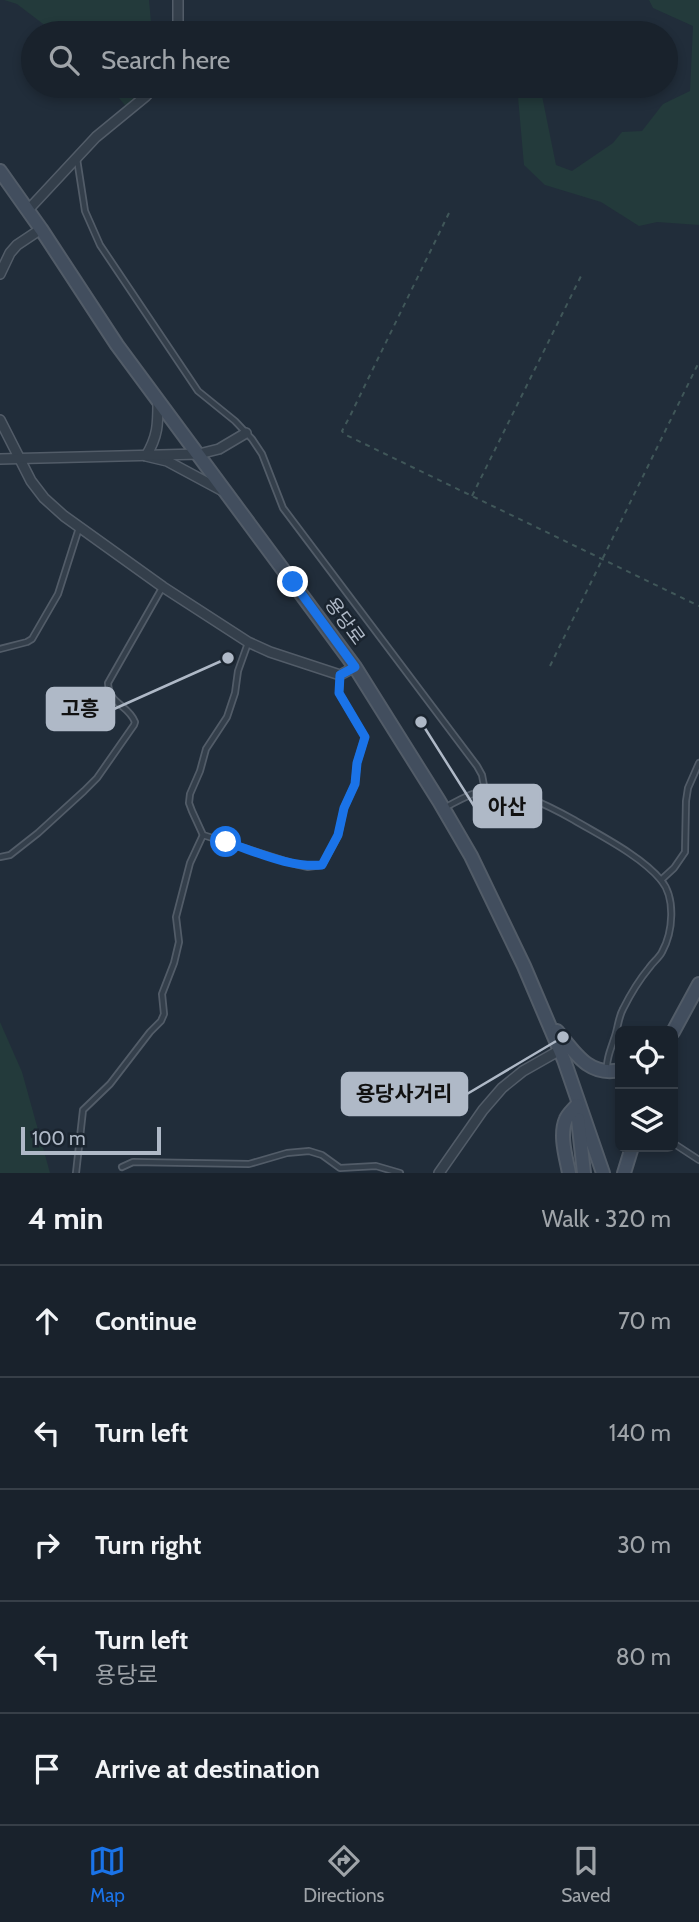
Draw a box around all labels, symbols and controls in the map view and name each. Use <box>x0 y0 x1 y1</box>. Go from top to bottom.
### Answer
search box <box>21 21 678 98</box>
icon: search <box>45 41 83 79</box>
text: Search here <box>101 44 230 76</box>
route end <box>277 566 308 597</box>
street label: 용당로 <box>320 593 370 649</box>
callout: 고흥 <box>47 688 114 730</box>
text: 고흥 <box>61 696 99 721</box>
callout: 아산 <box>474 785 541 827</box>
text: 아산 <box>488 794 526 819</box>
route start <box>210 826 241 857</box>
map controls <box>615 1026 678 1152</box>
button: locate <box>615 1026 678 1089</box>
callout: 용당사거리 <box>342 1073 467 1115</box>
text: 용당사거리 <box>356 1081 452 1106</box>
button: layers <box>615 1089 678 1152</box>
scale bar <box>21 1124 161 1156</box>
text: 100 m <box>32 1127 86 1150</box>
text: 4 min <box>28 1200 103 1237</box>
text: Walk · 320 m <box>542 1205 671 1233</box>
icon: ahead <box>28 1302 66 1340</box>
text: Continue <box>95 1305 197 1337</box>
text: 70 m <box>618 1307 671 1335</box>
icon: left <box>28 1414 66 1452</box>
text: Turn left <box>95 1417 188 1449</box>
text: 140 m <box>609 1419 671 1447</box>
icon: right <box>28 1526 66 1564</box>
text: Turn right <box>95 1529 201 1561</box>
text: 30 m <box>617 1531 671 1559</box>
text: Turn left <box>95 1624 188 1656</box>
icon: left <box>28 1638 66 1676</box>
text: 80 m <box>616 1643 671 1671</box>
text: 용당로 <box>95 1661 158 1689</box>
icon: arrive <box>28 1750 66 1788</box>
text: Arrive at destination <box>95 1753 320 1785</box>
tab: Map <box>88 1842 126 1907</box>
tab: Directions <box>303 1842 384 1907</box>
tab: Saved <box>561 1842 611 1907</box>

